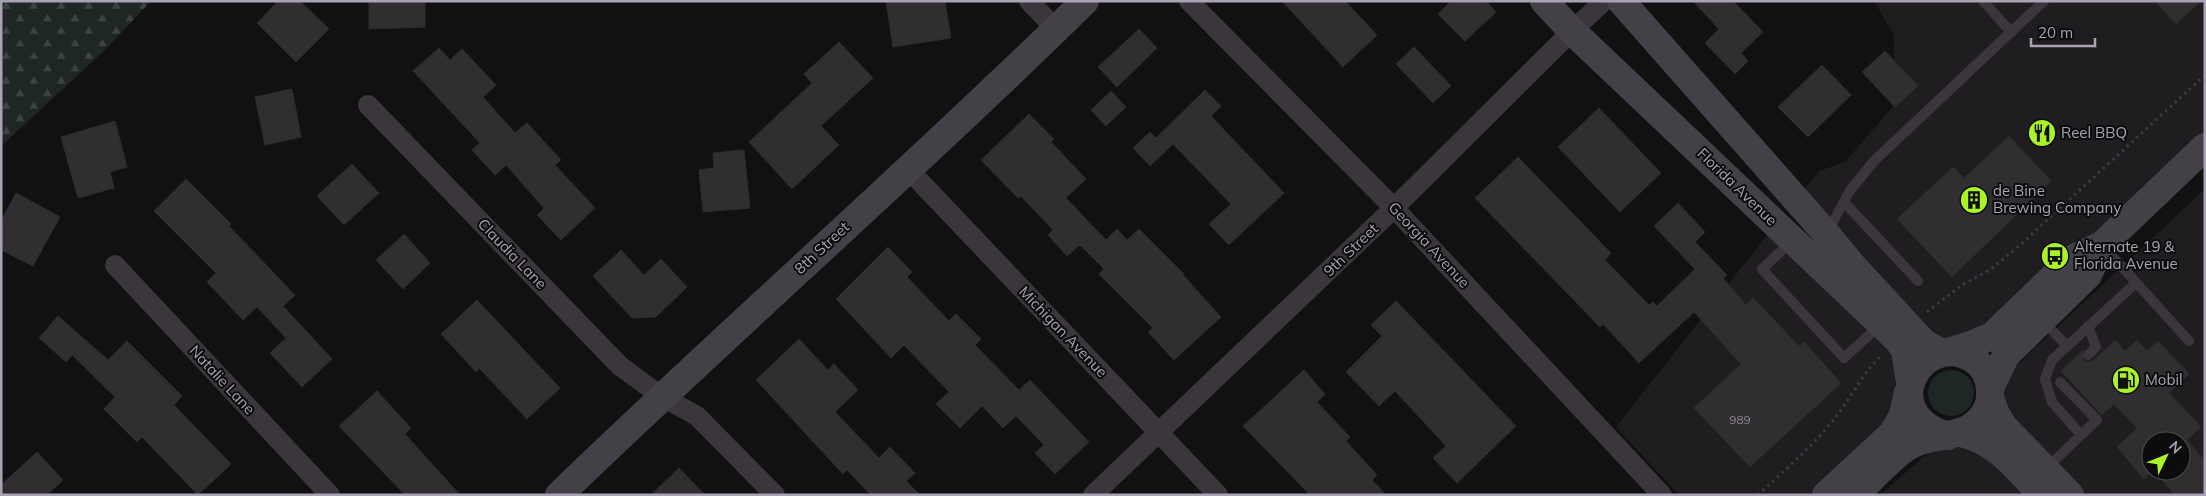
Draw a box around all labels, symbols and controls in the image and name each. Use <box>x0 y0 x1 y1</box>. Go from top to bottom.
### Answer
scale bar <box>2031 15 2095 47</box>
text: 20 m <box>2038 23 2073 42</box>
restaurant icon: Reel BBQ <box>2027 118 2057 148</box>
place label: Reel BBQ <box>2061 123 2127 142</box>
street label: Florida Avenue <box>1693 144 1781 230</box>
place label: de Bine Brewing Company <box>1993 181 2121 217</box>
building icon: de Bine Brewing Company <box>1959 185 1989 215</box>
street label: Georgia Avenue <box>1385 198 1474 292</box>
street label: Claudia Lane <box>474 214 551 293</box>
street label: 8th Street <box>790 217 853 278</box>
street label: 9th Street <box>1319 219 1382 280</box>
place label: Alternate 19 & Florida Avenue <box>2074 237 2178 273</box>
bus stop icon: Alternate 19 & Florida Avenue <box>2040 241 2070 271</box>
street label: Michigan Avenue <box>1015 282 1112 381</box>
street label: Natalie Lane <box>185 341 259 418</box>
fuel station icon: Mobil <box>2111 365 2141 395</box>
place label: Mobil <box>2145 370 2183 389</box>
house number: 989 <box>1729 412 1751 427</box>
north arrow <box>2141 431 2191 481</box>
text: N <box>2165 437 2186 457</box>

